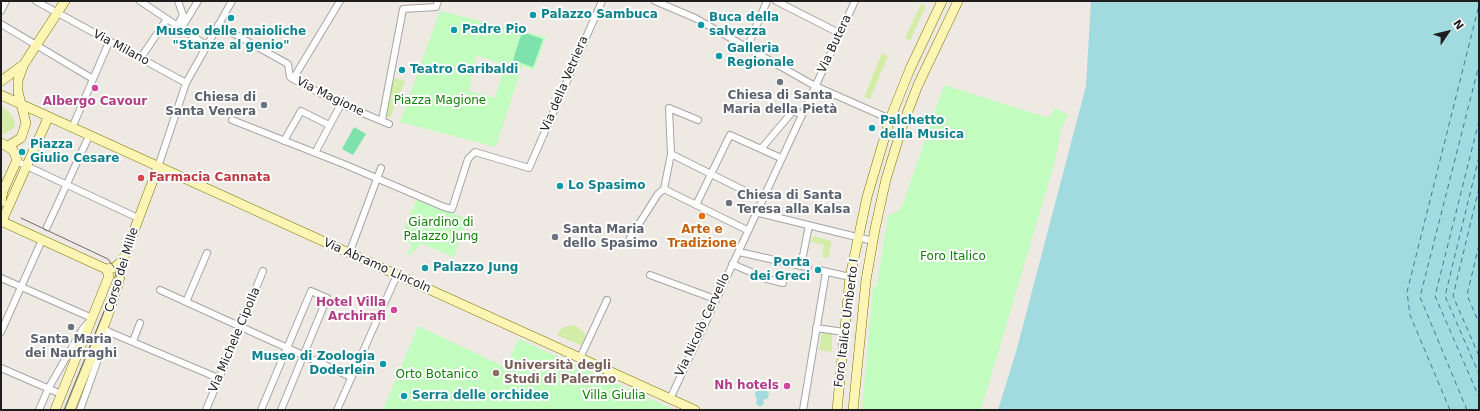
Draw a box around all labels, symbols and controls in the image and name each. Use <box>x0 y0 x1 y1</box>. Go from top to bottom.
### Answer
place label: Palazzo Sambuca <box>541 8 658 22</box>
marker: Palazzo Sambuca <box>528 10 538 20</box>
place label: Buca della salvezza <box>709 11 779 39</box>
north arrow <box>1428 12 1468 52</box>
marker: Museo delle maioliche "Stanze al genio" <box>226 13 236 23</box>
street label: Via Butera <box>815 13 855 75</box>
text: N <box>1450 17 1466 32</box>
marker: Buca della salvezza <box>696 20 706 30</box>
place label: Padre Pio <box>462 23 527 37</box>
place label: Museo delle maioliche "Stanze al genio" <box>156 25 306 53</box>
marker: Padre Pio <box>449 25 459 35</box>
street label: Via Milano <box>90 27 152 69</box>
street label: Via della Vetriera <box>538 34 592 134</box>
place label: Galleria Regionale <box>727 42 794 70</box>
marker: Galleria Regionale <box>714 51 724 61</box>
place label: Teatro Garibaldi <box>410 63 518 77</box>
marker: Teatro Garibaldi <box>397 65 407 75</box>
street label: Via Magione <box>294 74 366 120</box>
marker: Chiesa di Santa Maria della Pietà <box>775 77 785 87</box>
marker: Albergo Cavour <box>90 83 100 93</box>
place label: Chiesa di Santa Maria della Pietà <box>723 89 837 117</box>
place label: Chiesa di Santa Venera <box>165 91 256 119</box>
park label: Piazza Magione <box>394 94 486 108</box>
place label: Albergo Cavour <box>43 95 147 109</box>
marker: Chiesa di Santa Venera <box>259 100 269 110</box>
place label: Palchetto della Musica <box>880 114 964 142</box>
marker: Palchetto della Musica <box>867 123 877 133</box>
place label: Piazza Giulio Cesare <box>30 138 119 166</box>
marker: Piazza Giulio Cesare <box>17 147 27 157</box>
place label: Farmacia Cannata <box>149 171 271 185</box>
marker: Farmacia Cannata <box>136 173 146 183</box>
place label: Lo Spasimo <box>568 179 645 193</box>
marker: Lo Spasimo <box>555 181 565 191</box>
place label: Chiesa di Santa Teresa alla Kalsa <box>737 189 851 217</box>
marker: Chiesa di Santa Teresa alla Kalsa <box>724 198 734 208</box>
marker: Arte e Tradizione <box>697 211 707 221</box>
park label: Giardino di Palazzo Jung <box>404 216 478 244</box>
place label: Santa Maria dello Spasimo <box>563 223 658 251</box>
place label: Arte e Tradizione <box>667 223 737 251</box>
street label: Corso dei Mille <box>102 226 142 314</box>
marker: Santa Maria dello Spasimo <box>550 232 560 242</box>
street label: Via Abramo Lincoln <box>321 236 433 296</box>
park label: Foro Italico <box>920 250 986 264</box>
place label: Porta dei Greci <box>750 256 810 284</box>
street label: Foro Italico Umberto I <box>832 258 862 388</box>
place label: Palazzo Jung <box>433 261 518 275</box>
marker: Palazzo Jung <box>420 263 430 273</box>
marker: Porta dei Greci <box>813 265 823 275</box>
street label: Via Nicolò Cervello <box>673 271 733 379</box>
street label: Via Michele Cipolla <box>206 285 264 395</box>
place label: Hotel Villa Archirafi <box>316 296 386 324</box>
marker: Hotel Villa Archirafi <box>389 305 399 315</box>
marker: Santa Maria dei Naufraghi <box>66 322 76 332</box>
place label: Santa Maria dei Naufraghi <box>25 333 117 361</box>
place label: Museo di Zoologia Doderlein <box>252 350 375 378</box>
marker: Museo di Zoologia Doderlein <box>378 359 388 369</box>
place label: Università degli Studi di Palermo <box>504 359 616 387</box>
park label: Orto Botanico <box>396 368 478 382</box>
marker: Università degli Studi di Palermo <box>491 368 501 378</box>
place label: Nh hotels <box>714 379 779 393</box>
marker: Nh hotels <box>782 381 792 391</box>
place label: Serra delle orchidee <box>412 389 549 403</box>
park label: Villa Giulia <box>582 389 646 403</box>
marker: Serra delle orchidee <box>399 391 409 401</box>

